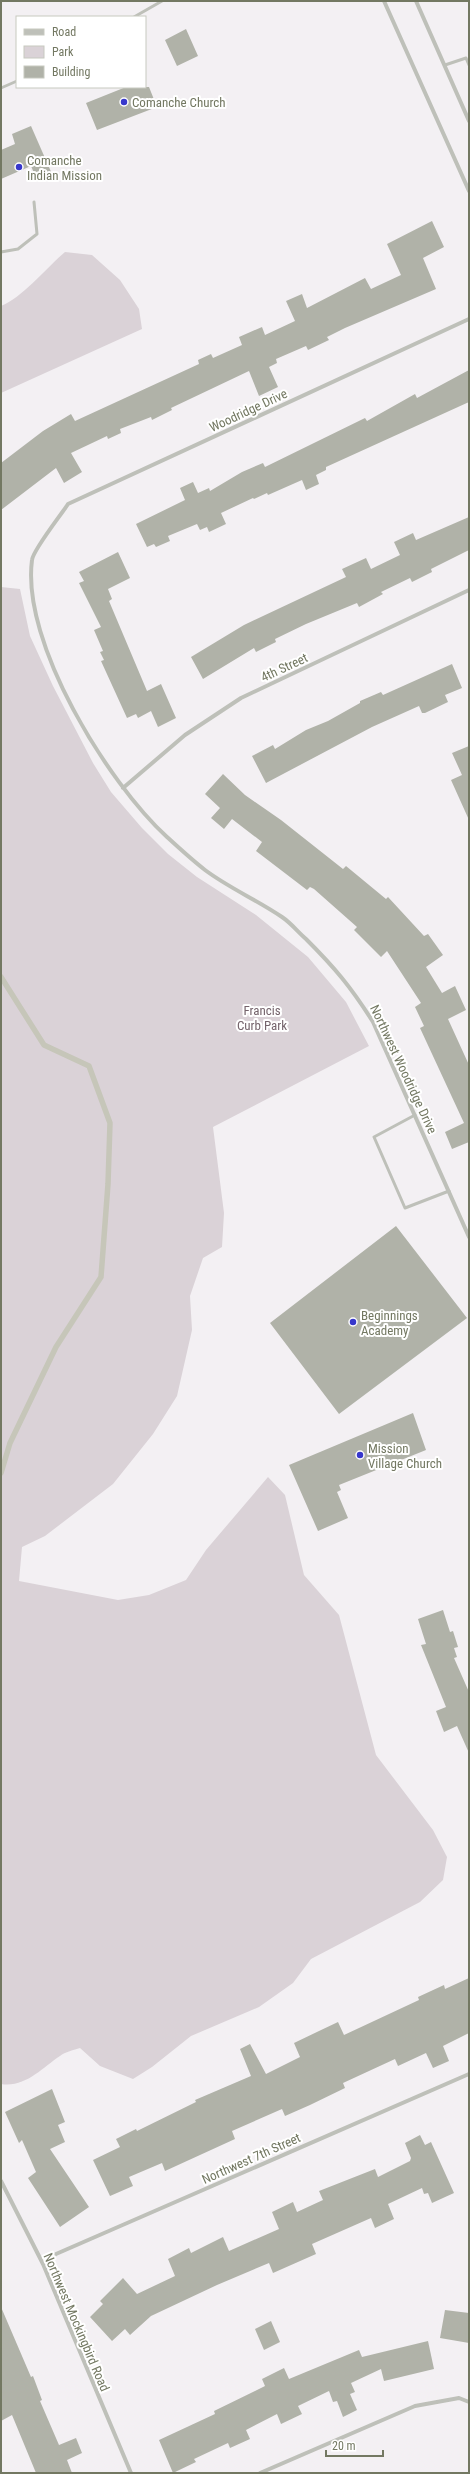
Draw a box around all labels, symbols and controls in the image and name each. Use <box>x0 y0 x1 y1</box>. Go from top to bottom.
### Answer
legend <box>16 16 146 88</box>
text: Road <box>52 25 76 39</box>
text: Park <box>52 45 74 59</box>
text: Building <box>52 65 90 79</box>
place label: Comanche Church <box>132 95 226 110</box>
marker: Comanche Church <box>119 97 129 107</box>
place label: Comanche Indian Mission <box>27 153 102 183</box>
marker: Comanche Indian Mission <box>14 162 24 172</box>
street label: Woodridge Drive <box>207 386 289 435</box>
street label: 4th Street <box>258 650 310 685</box>
street label: Northwest Woodridge Drive <box>367 1002 440 1136</box>
park label: Francis Curb Park <box>237 1003 287 1033</box>
place label: Beginnings Academy <box>361 1308 418 1338</box>
marker: Beginnings Academy <box>348 1317 358 1327</box>
place label: Mission Village Church <box>368 1441 442 1471</box>
marker: Mission Village Church <box>355 1450 365 1460</box>
street label: Northwest 7th Street <box>200 2130 303 2187</box>
street label: Northwest Mockingbird Road <box>41 2251 113 2394</box>
scale bar <box>326 2432 383 2458</box>
text: 20 m <box>332 2439 356 2453</box>

